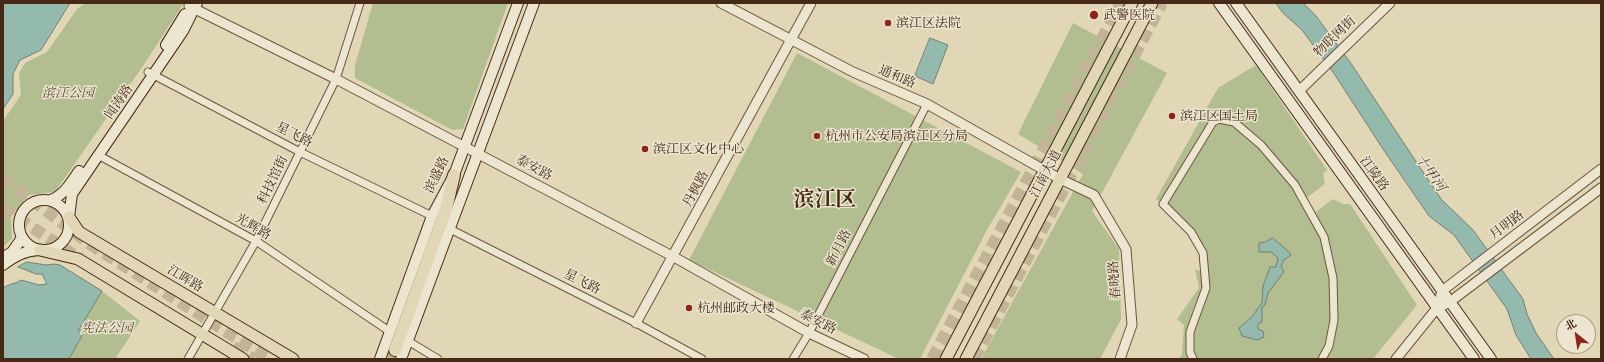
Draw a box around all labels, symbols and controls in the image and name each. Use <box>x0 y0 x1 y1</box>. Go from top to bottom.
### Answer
place label: 武警医院 <box>1103 7 1155 23</box>
marker: 武警医院 <box>1088 9 1100 21</box>
street label: 物联网街 <box>1311 13 1359 61</box>
place label: 滨江区法院 <box>896 15 961 31</box>
marker: 滨江区法院 <box>883 18 893 28</box>
street label: 通和路 <box>876 62 918 92</box>
street label: 闻涛路 <box>101 82 137 122</box>
park label: 滨江公园 <box>42 85 94 101</box>
place label: 滨江区国土局 <box>1180 108 1258 124</box>
marker: 滨江区国土局 <box>1167 111 1177 121</box>
street label: 星飞路 <box>273 119 315 151</box>
place label: 杭州市公安局滨江区分局 <box>825 128 968 144</box>
marker: 杭州市公安局滨江区分局 <box>812 131 822 141</box>
place label: 滨江区文化中心 <box>653 141 744 157</box>
marker: 滨江区文化中心 <box>640 144 650 154</box>
street label: 江南大道 <box>1027 147 1065 201</box>
water label: 十甲河 <box>1411 151 1449 195</box>
street label: 泰安路 <box>513 152 555 184</box>
street label: 科技馆街 <box>255 153 291 207</box>
street label: 滨盛路 <box>421 154 453 196</box>
street label: 江陵路 <box>1356 154 1392 194</box>
street label: 丹枫路 <box>680 168 712 210</box>
district label: 滨江区 <box>794 187 856 213</box>
street label: 月明路 <box>1487 207 1527 243</box>
street label: 光辉路 <box>232 210 274 244</box>
street label: 新月路 <box>823 227 855 269</box>
street label: 春晓路 <box>1106 260 1124 300</box>
street label: 江晖路 <box>164 262 206 296</box>
street label: 星飞路 <box>561 266 603 298</box>
place label: 杭州邮政大楼 <box>697 300 775 316</box>
marker: 杭州邮政大楼 <box>684 303 694 313</box>
street label: 泰安路 <box>797 306 839 338</box>
north arrow <box>1556 314 1596 354</box>
text: 北 <box>1562 316 1579 333</box>
park label: 宪法公园 <box>81 320 133 336</box>

